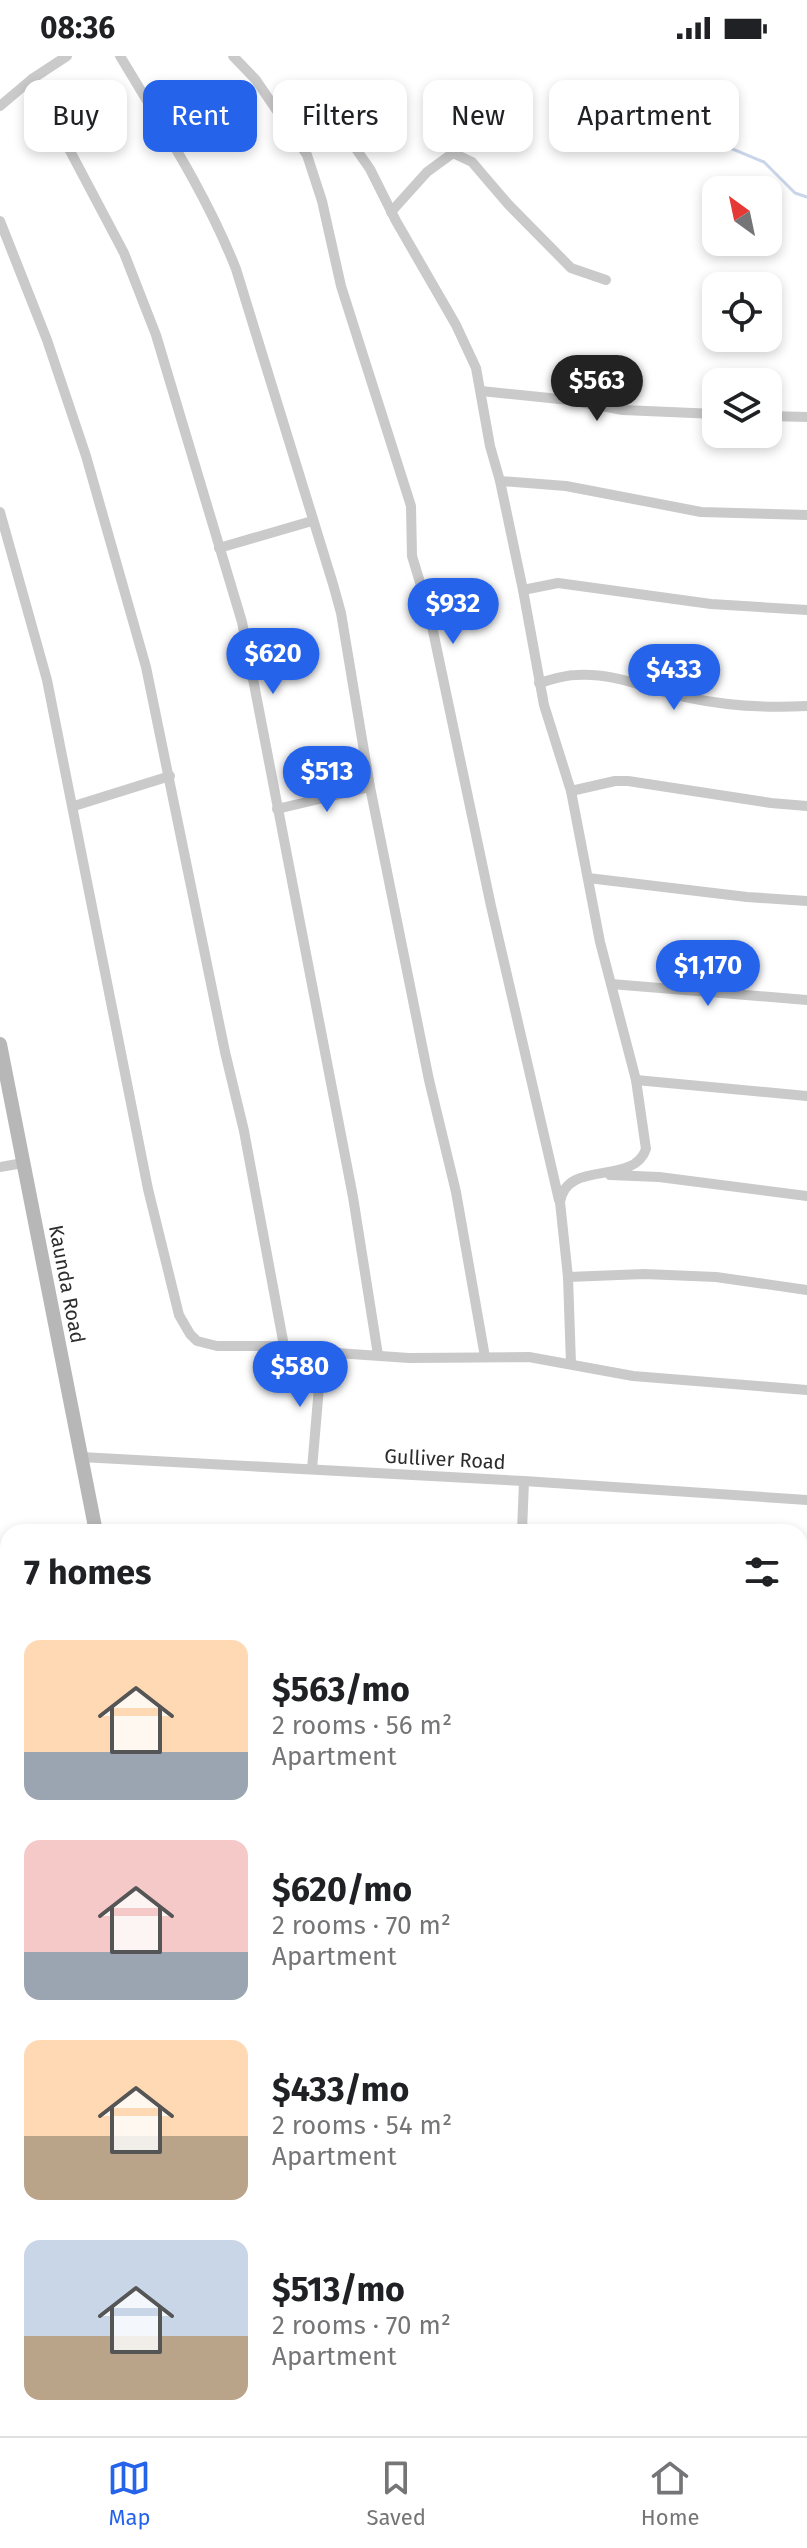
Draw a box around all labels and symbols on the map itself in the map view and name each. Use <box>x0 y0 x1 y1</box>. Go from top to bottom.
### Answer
north arrow <box>702 176 782 256</box>
pin: $563 <box>550 355 644 423</box>
pin: $932 <box>406 578 500 646</box>
pin: $620 <box>226 628 320 696</box>
pin: $433 <box>627 644 721 712</box>
pin: $513 <box>280 746 374 814</box>
pin: $1,170 <box>643 940 773 1008</box>
street label: Kaunda Road <box>44 1223 90 1345</box>
pin: $580 <box>253 1341 347 1409</box>
street label: Gulliver Road <box>384 1444 506 1474</box>

